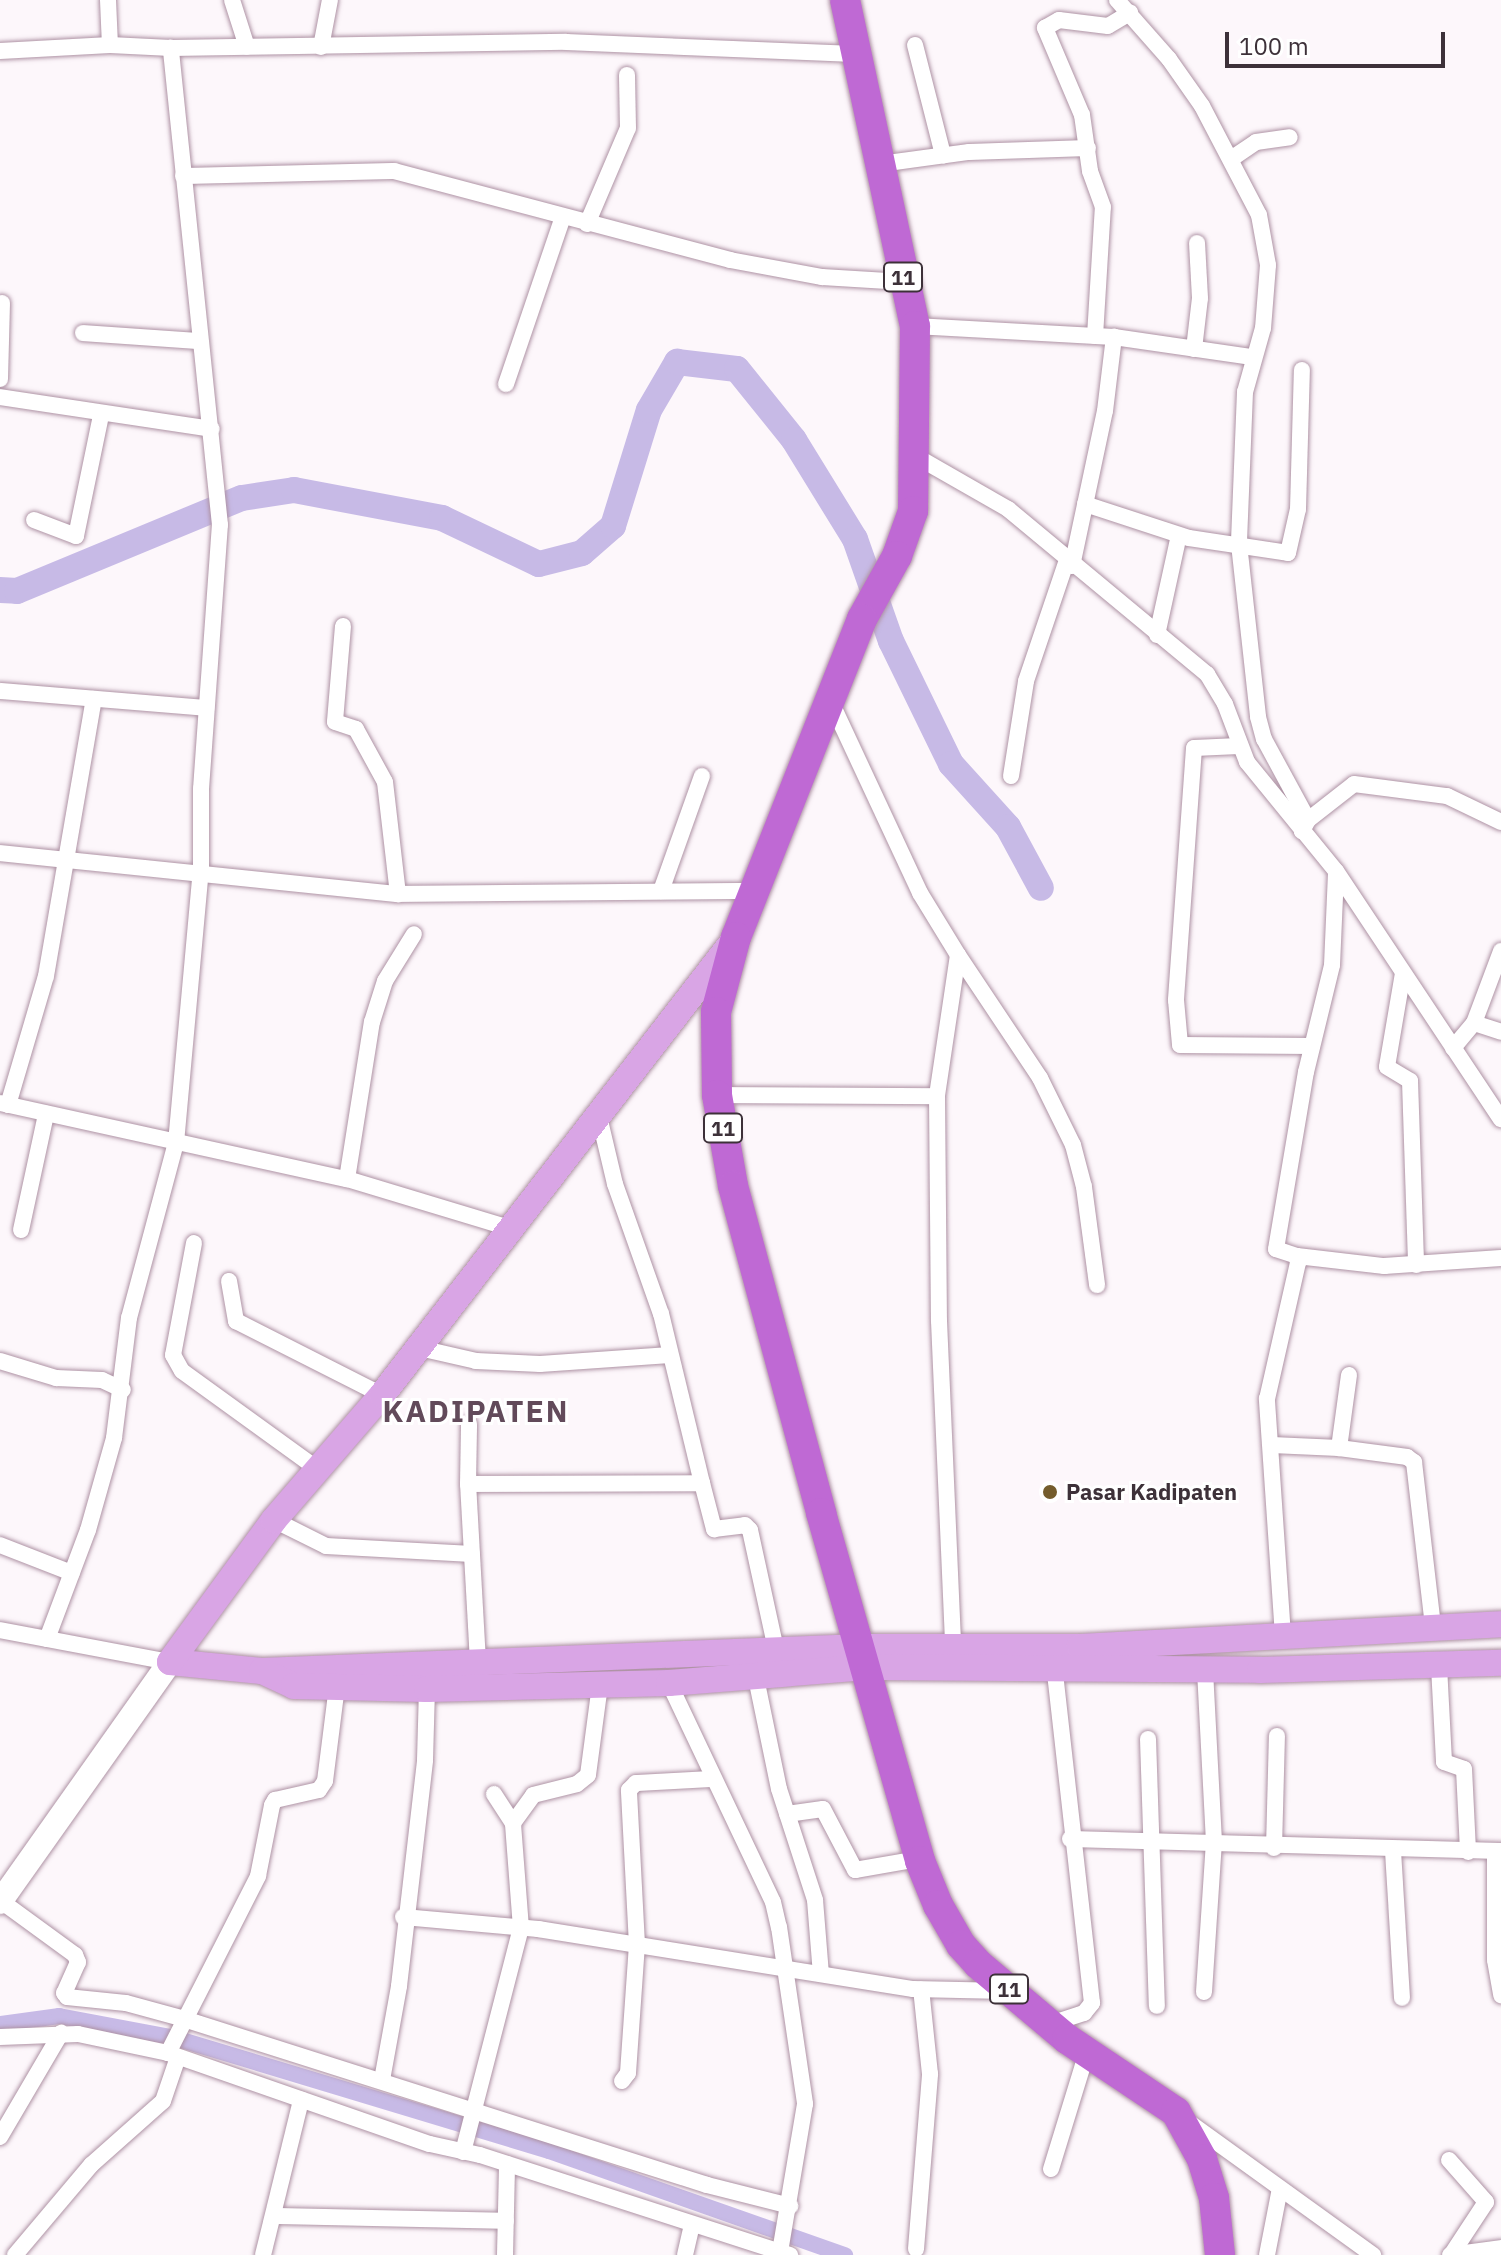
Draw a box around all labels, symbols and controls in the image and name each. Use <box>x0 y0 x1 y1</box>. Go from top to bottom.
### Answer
scale bar <box>1229 16 1449 66</box>
text: 100 m <box>1239 30 1309 62</box>
road number: 11 <box>883 261 923 293</box>
road number: 11 <box>703 1112 743 1144</box>
district label: KADIPATEN <box>383 1393 569 1429</box>
place label: Pasar Kadipaten <box>1066 1479 1237 1505</box>
marker: Pasar Kadipaten <box>1041 1483 1059 1501</box>
road number: 11 <box>989 1973 1029 2005</box>

